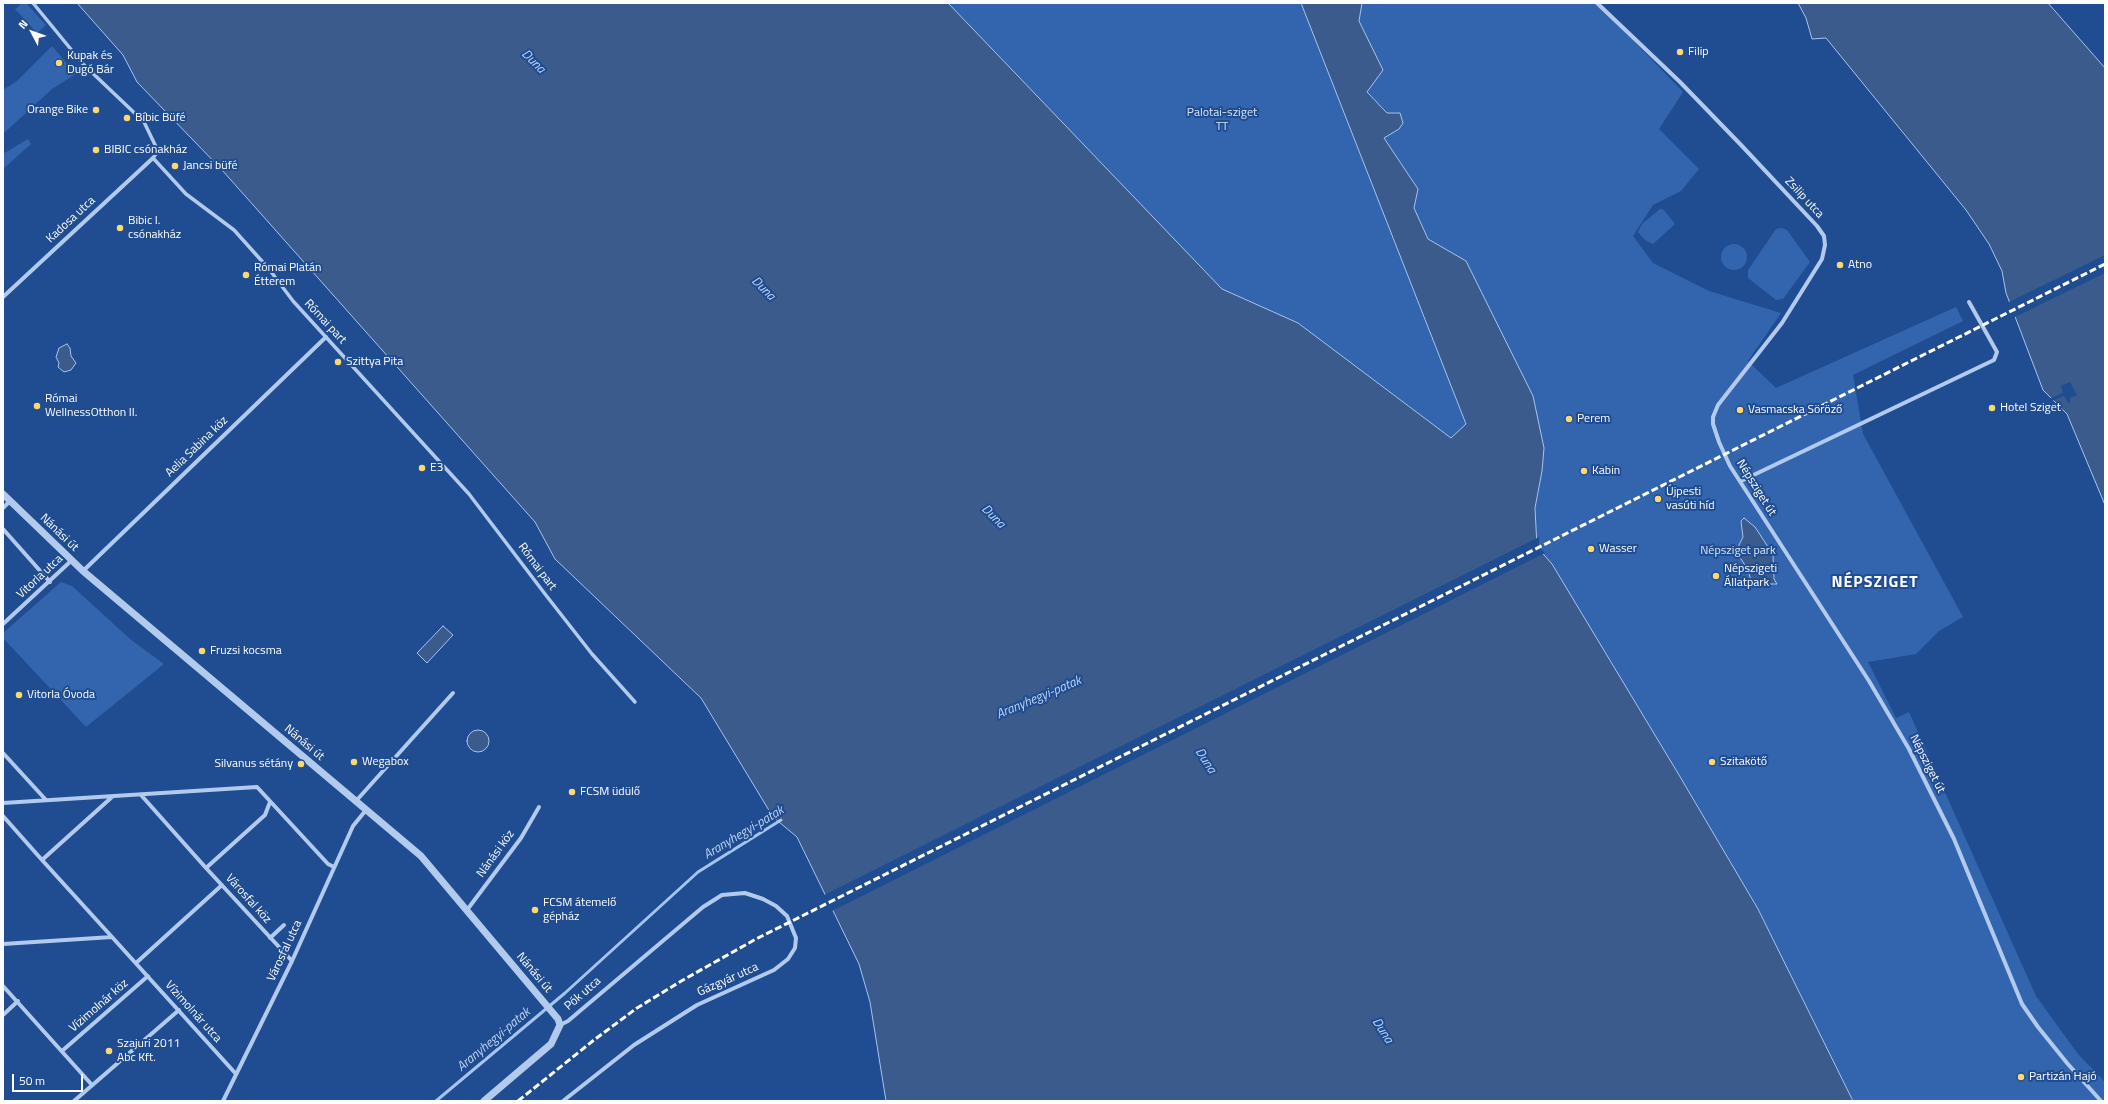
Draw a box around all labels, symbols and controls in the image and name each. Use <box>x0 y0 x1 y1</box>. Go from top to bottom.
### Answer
north arrow <box>12 12 52 52</box>
text: N <box>14 16 31 32</box>
place label: Filip <box>1688 45 1709 59</box>
water label: Duna <box>518 47 548 77</box>
marker: Filip <box>1675 47 1685 57</box>
place label: Kupak és Dugó Bár <box>67 49 114 77</box>
marker: Kupak és Dugó Bár <box>54 58 64 68</box>
place label: Orange Bike <box>27 103 88 117</box>
marker: Orange Bike <box>91 105 101 115</box>
park label: Palotai-sziget TT <box>1187 106 1257 134</box>
place label: Bíbic Büfé <box>135 111 186 125</box>
marker: Bíbic Büfé <box>122 113 132 123</box>
place label: BIBIC csónakház <box>104 143 187 157</box>
marker: BIBIC csónakház <box>91 145 101 155</box>
place label: Jancsi büfé <box>183 159 238 173</box>
marker: Jancsi büfé <box>170 161 180 171</box>
street label: Zsilip utca <box>1781 175 1827 221</box>
street label: Kadosa utca <box>44 194 98 246</box>
place label: Bibic I. csónakház <box>128 214 181 242</box>
marker: Bibic I. csónakház <box>115 223 125 233</box>
place label: Atno <box>1848 258 1872 272</box>
marker: Atno <box>1835 260 1845 270</box>
place label: Római Platán Étterem <box>254 261 321 289</box>
marker: Római Platán Étterem <box>241 270 251 280</box>
water label: Duna <box>748 274 778 304</box>
street label: Római part <box>301 297 349 347</box>
place label: Szittya Pita <box>346 355 403 369</box>
marker: Szittya Pita <box>333 357 343 367</box>
place label: Római WellnessOtthon II. <box>45 392 137 420</box>
marker: Római WellnessOtthon II. <box>32 401 42 411</box>
place label: Hotel Sziget <box>2000 401 2061 415</box>
place label: Vasmacska Söröző <box>1748 403 1842 417</box>
marker: Hotel Sziget <box>1987 403 1997 413</box>
marker: Vasmacska Söröző <box>1735 405 1745 415</box>
place label: Perem <box>1577 412 1610 426</box>
street label: Aelia Sabina köz <box>163 414 231 480</box>
marker: Perem <box>1564 414 1574 424</box>
street label: Népsziget út <box>1733 457 1779 519</box>
place label: E3 <box>430 461 443 475</box>
marker: E3 <box>417 463 427 473</box>
place label: Kabin <box>1592 464 1620 478</box>
marker: Kabin <box>1579 466 1589 476</box>
place label: Újpesti vasúti híd <box>1666 485 1715 513</box>
marker: Újpesti vasúti híd <box>1653 494 1663 504</box>
water label: Duna <box>978 502 1008 532</box>
street label: Nánási út <box>37 511 81 555</box>
street label: Római part <box>515 540 559 594</box>
place label: Wasser <box>1599 542 1637 556</box>
marker: Wasser <box>1586 544 1596 554</box>
park label: Népsziget park <box>1700 544 1776 558</box>
street label: Vitorla utca <box>14 552 66 602</box>
place label: Népszigeti Állatpark <box>1724 562 1777 590</box>
marker: Népszigeti Állatpark <box>1711 571 1721 581</box>
district label: NÉPSZIGET <box>1831 573 1919 593</box>
place label: Fruzsi kocsma <box>210 644 282 658</box>
marker: Fruzsi kocsma <box>197 646 207 656</box>
water label: Aranyhegyi-patak <box>994 673 1084 723</box>
place label: Vitorla Óvoda <box>27 688 95 702</box>
marker: Vitorla Óvoda <box>14 690 24 700</box>
street label: Nánási út <box>281 722 327 764</box>
street label: Népsziget út <box>1906 732 1948 796</box>
water label: Duna <box>1191 745 1219 777</box>
place label: Wegabox <box>362 755 409 769</box>
place label: Szitakötő <box>1720 755 1767 769</box>
place label: Silvanus sétány <box>214 757 293 771</box>
marker: Wegabox <box>349 757 359 767</box>
marker: Szitakötő <box>1707 757 1717 767</box>
marker: Silvanus sétány <box>296 759 306 769</box>
place label: FCSM üdülő <box>580 785 640 799</box>
marker: FCSM üdülő <box>567 787 577 797</box>
water label: Aranyhegyi-patak <box>701 803 787 863</box>
street label: Nánási köz <box>474 828 518 880</box>
street label: Városfal köz <box>222 871 274 927</box>
place label: FCSM átemelő gépház <box>543 896 616 924</box>
marker: FCSM átemelő gépház <box>530 905 540 915</box>
street label: Városfal utca <box>265 918 305 984</box>
street label: Nánási út <box>513 950 555 996</box>
street label: Gázgyár utca <box>695 960 761 1000</box>
street label: Pók utca <box>562 974 604 1014</box>
street label: Vízimolnár köz <box>67 976 131 1036</box>
street label: Vízimolnár utca <box>162 978 224 1046</box>
water label: Aranyhegyi-patak <box>454 1005 534 1075</box>
water label: Duna <box>1368 1015 1396 1047</box>
place label: Szajuri 2011 Abc Kft. <box>117 1037 180 1065</box>
marker: Szajuri 2011 Abc Kft. <box>104 1046 114 1056</box>
scale bar <box>14 1066 85 1092</box>
place label: Partizán Hajó <box>2029 1070 2097 1084</box>
text: 50 m <box>19 1071 45 1090</box>
marker: Partizán Hajó <box>2016 1072 2026 1082</box>

